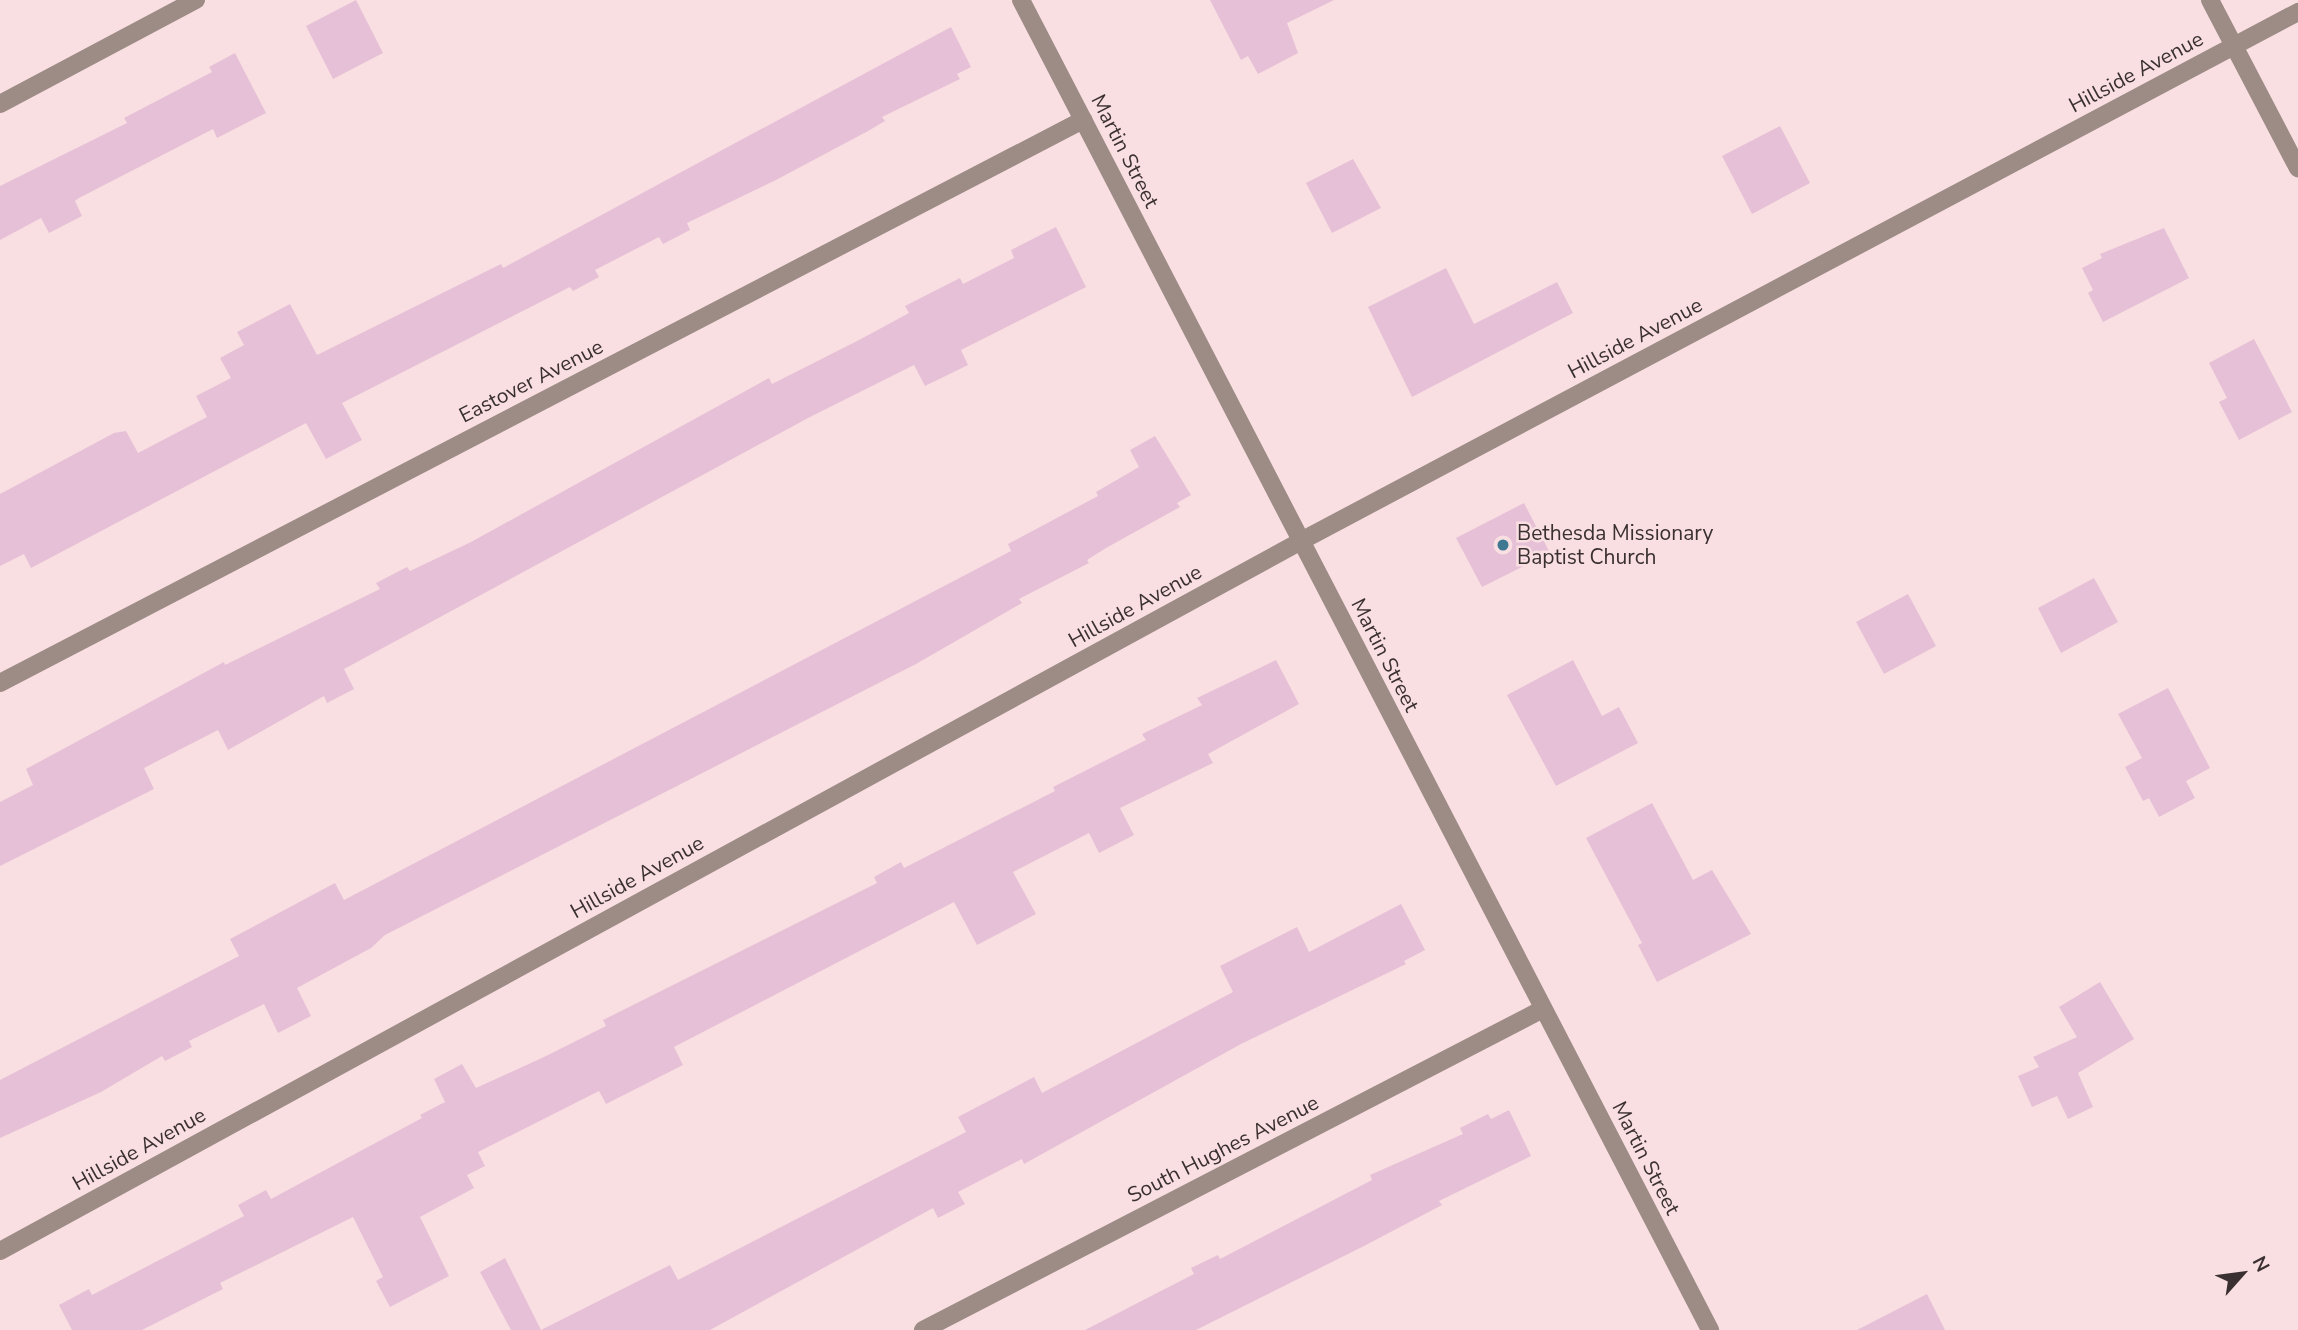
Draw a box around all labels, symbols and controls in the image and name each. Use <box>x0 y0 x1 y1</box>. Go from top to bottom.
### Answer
street label: Hillside Avenue <box>2065 26 2207 118</box>
street label: Martin Street <box>1086 90 1164 212</box>
street label: Hillside Avenue <box>1564 292 1706 384</box>
street label: Eastover Avenue <box>455 334 607 428</box>
place label: Bethesda Missionary Baptist Church <box>1517 520 1713 570</box>
marker: Bethesda Missionary Baptist Church <box>1495 537 1511 553</box>
street label: Hillside Avenue <box>1064 559 1206 653</box>
street label: Martin Street <box>1346 594 1424 716</box>
street label: Hillside Avenue <box>566 830 708 924</box>
street label: South Hughes Avenue <box>1123 1090 1323 1208</box>
street label: Martin Street <box>1607 1097 1685 1219</box>
street label: Hillside Avenue <box>68 1102 210 1196</box>
north arrow <box>2207 1239 2277 1309</box>
text: N <box>2246 1252 2275 1277</box>

